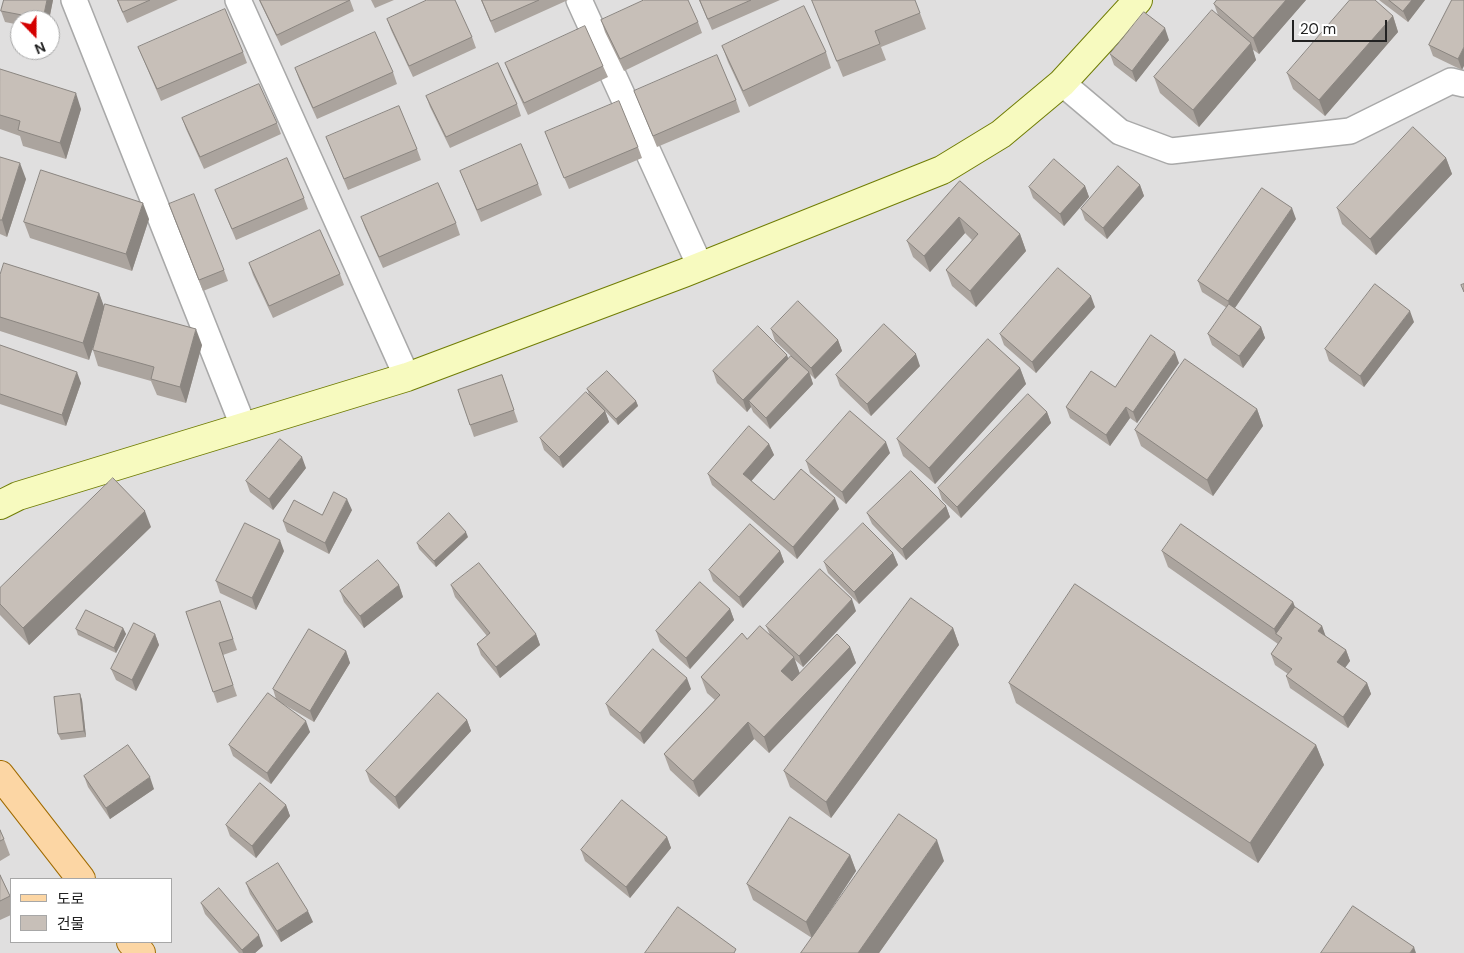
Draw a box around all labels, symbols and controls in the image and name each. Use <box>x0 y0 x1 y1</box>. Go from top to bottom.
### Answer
north arrow <box>10 10 60 60</box>
scale bar <box>1294 10 1389 42</box>
text: 20 m <box>1300 19 1336 39</box>
text: N <box>32 38 48 58</box>
legend <box>10 878 172 943</box>
text: 도로 <box>57 889 85 909</box>
text: 건물 <box>57 914 85 934</box>

